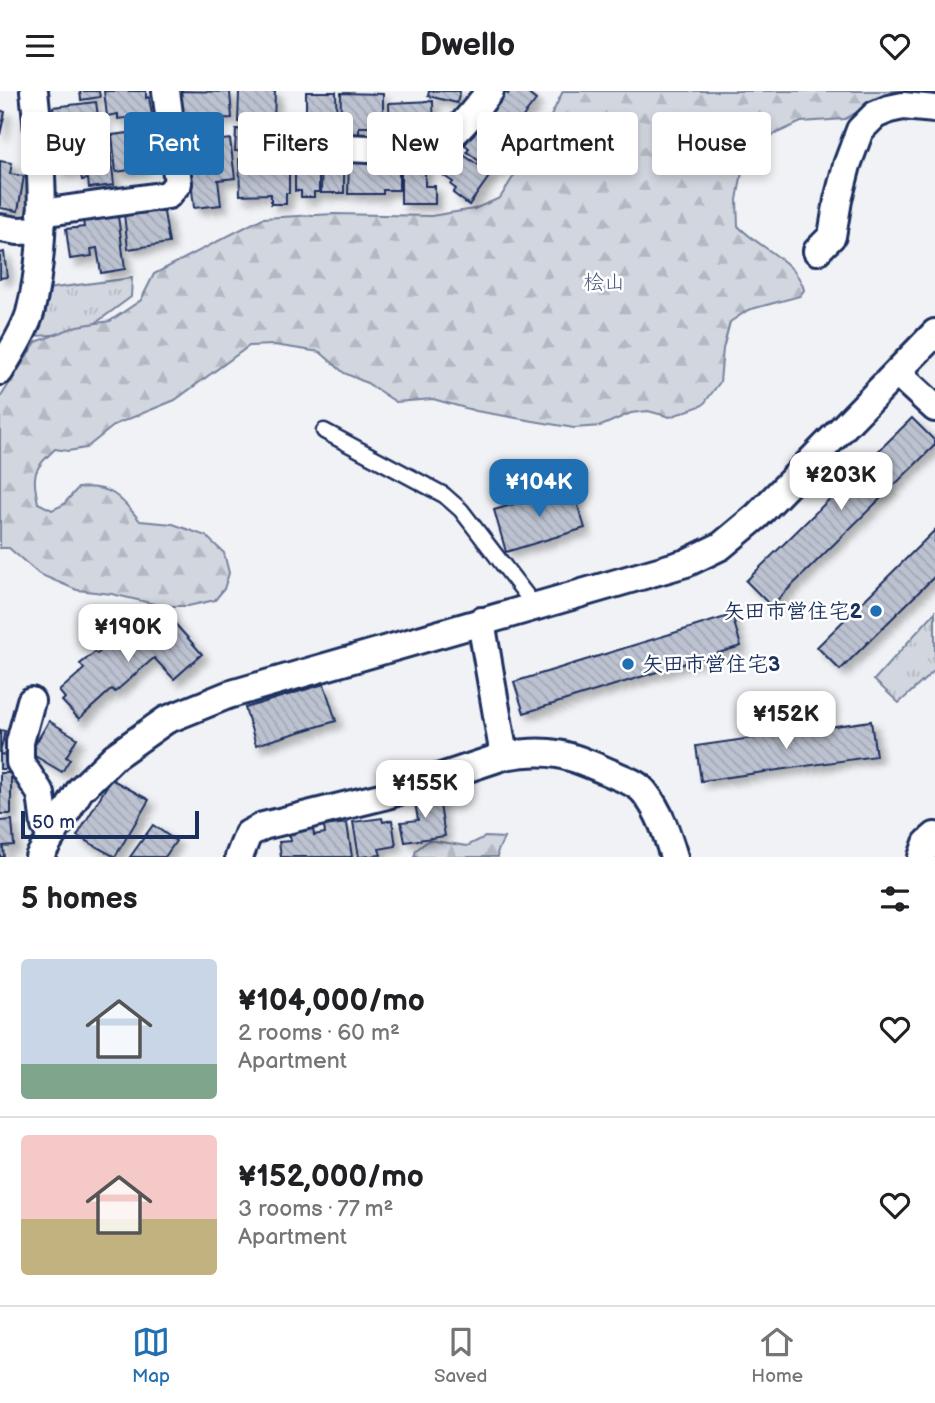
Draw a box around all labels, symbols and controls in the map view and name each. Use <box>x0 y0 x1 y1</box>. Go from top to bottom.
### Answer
text: Dwello <box>420 26 515 65</box>
icon: menu <box>21 27 59 65</box>
icon: heart <box>876 27 914 65</box>
chip: Buy <box>21 112 110 175</box>
chip: Rent <box>124 112 224 175</box>
chip: Filters <box>238 112 353 175</box>
chip: New <box>367 112 463 175</box>
chip: Apartment <box>477 112 638 175</box>
chip: House <box>652 112 771 175</box>
park label: 桧山 <box>583 270 625 295</box>
pin: ¥203K <box>792 453 890 512</box>
pin: ¥104K <box>490 459 588 519</box>
text: ¥203K <box>806 461 876 489</box>
text: ¥104K <box>505 468 573 496</box>
place label: 矢田市営住宅2 <box>723 599 862 624</box>
marker: 矢田市営住宅2 <box>868 603 884 619</box>
pin: ¥190K <box>79 605 177 664</box>
text: ¥190K <box>94 613 162 641</box>
place label: 矢田市営住宅3 <box>642 652 780 677</box>
marker: 矢田市営住宅3 <box>620 656 636 672</box>
pin: ¥152K <box>737 691 835 751</box>
text: ¥152K <box>753 700 819 728</box>
pin: ¥155K <box>376 761 474 820</box>
text: ¥155K <box>392 769 458 797</box>
scale bar <box>21 808 200 840</box>
text: 50 m <box>32 811 75 834</box>
icon: filters <box>876 880 914 918</box>
text: 5 homes <box>21 881 138 917</box>
text: ¥104,000/mo <box>238 983 425 1019</box>
icon: home <box>77 987 161 1071</box>
icon: heart <box>876 1010 914 1048</box>
text: 2 rooms · 60 m² <box>238 1019 400 1047</box>
text: Apartment <box>238 1047 347 1075</box>
text: ¥152,000/mo <box>238 1159 424 1195</box>
icon: home <box>77 1163 161 1247</box>
icon: heart <box>876 1186 914 1224</box>
text: 3 rooms · 77 m² <box>238 1195 394 1223</box>
text: Apartment <box>238 1223 347 1251</box>
tab: Map <box>132 1323 170 1388</box>
tab: Saved <box>434 1323 487 1388</box>
tab: Home <box>751 1323 803 1388</box>

